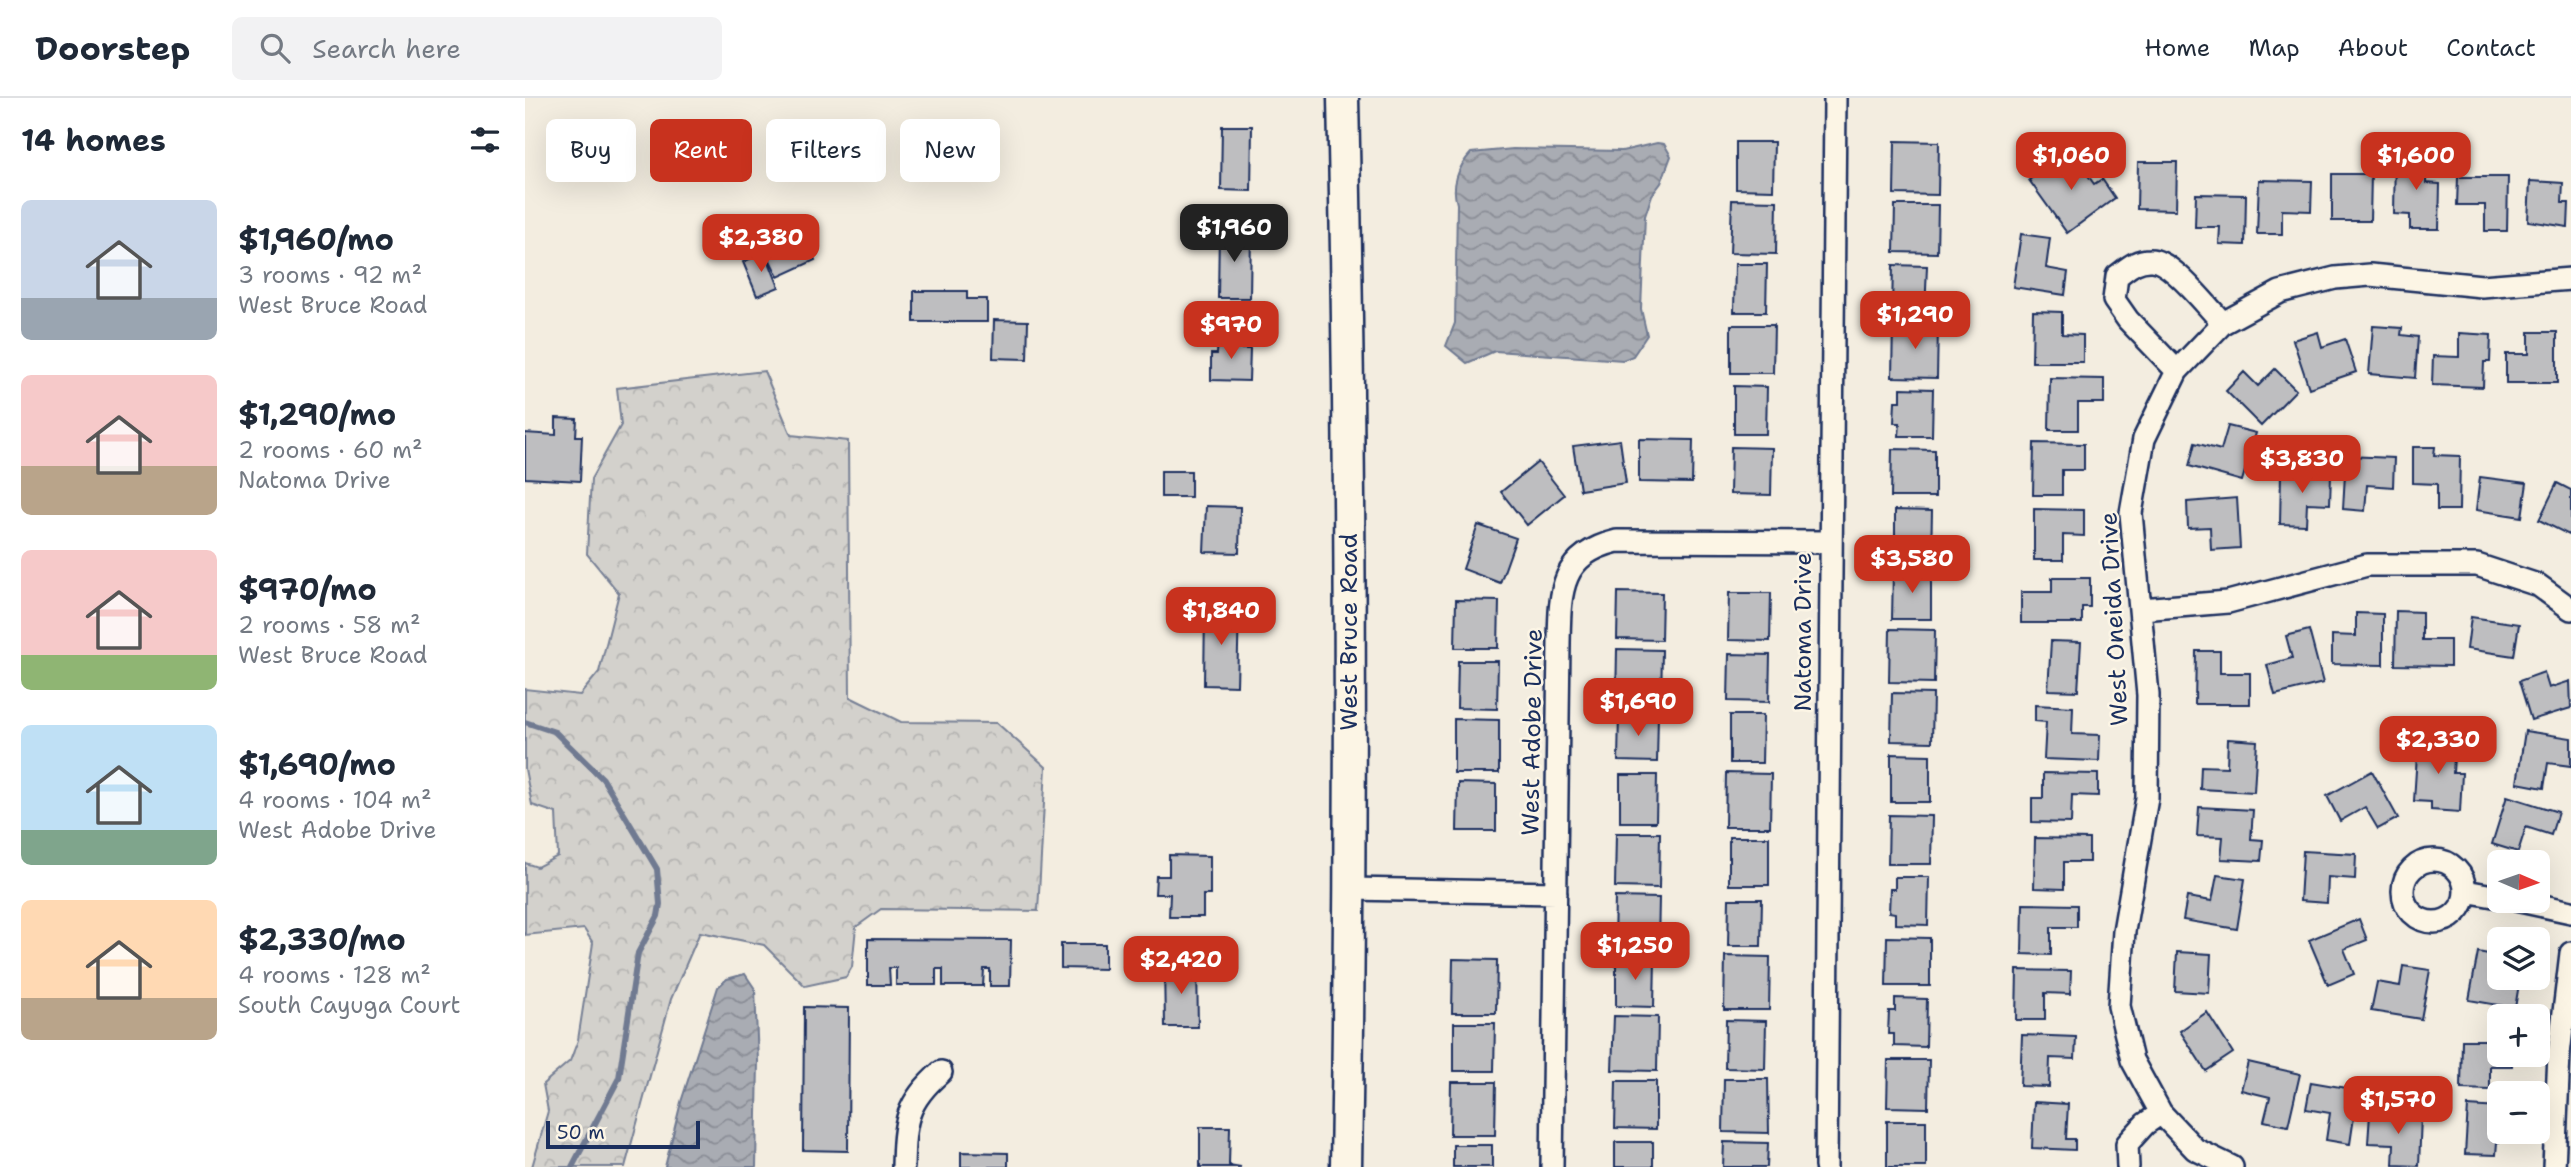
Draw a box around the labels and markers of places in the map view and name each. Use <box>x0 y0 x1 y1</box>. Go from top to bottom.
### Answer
pin: $1,060 <box>2014 132 2128 192</box>
pin: $1,600 <box>2359 132 2473 192</box>
pin: $1,960 <box>1177 204 1291 264</box>
pin: $2,380 <box>704 214 818 274</box>
pin: $1,290 <box>1858 292 1972 351</box>
pin: $970 <box>1190 302 1272 361</box>
pin: $3,830 <box>2245 436 2359 495</box>
pin: $3,580 <box>1855 536 1969 595</box>
pin: $1,840 <box>1164 588 1278 647</box>
pin: $1,690 <box>1581 678 1695 738</box>
pin: $2,330 <box>2381 716 2495 776</box>
pin: $1,250 <box>1578 922 1692 982</box>
pin: $2,420 <box>1124 936 1238 996</box>
pin: $1,570 <box>2341 1076 2455 1136</box>

